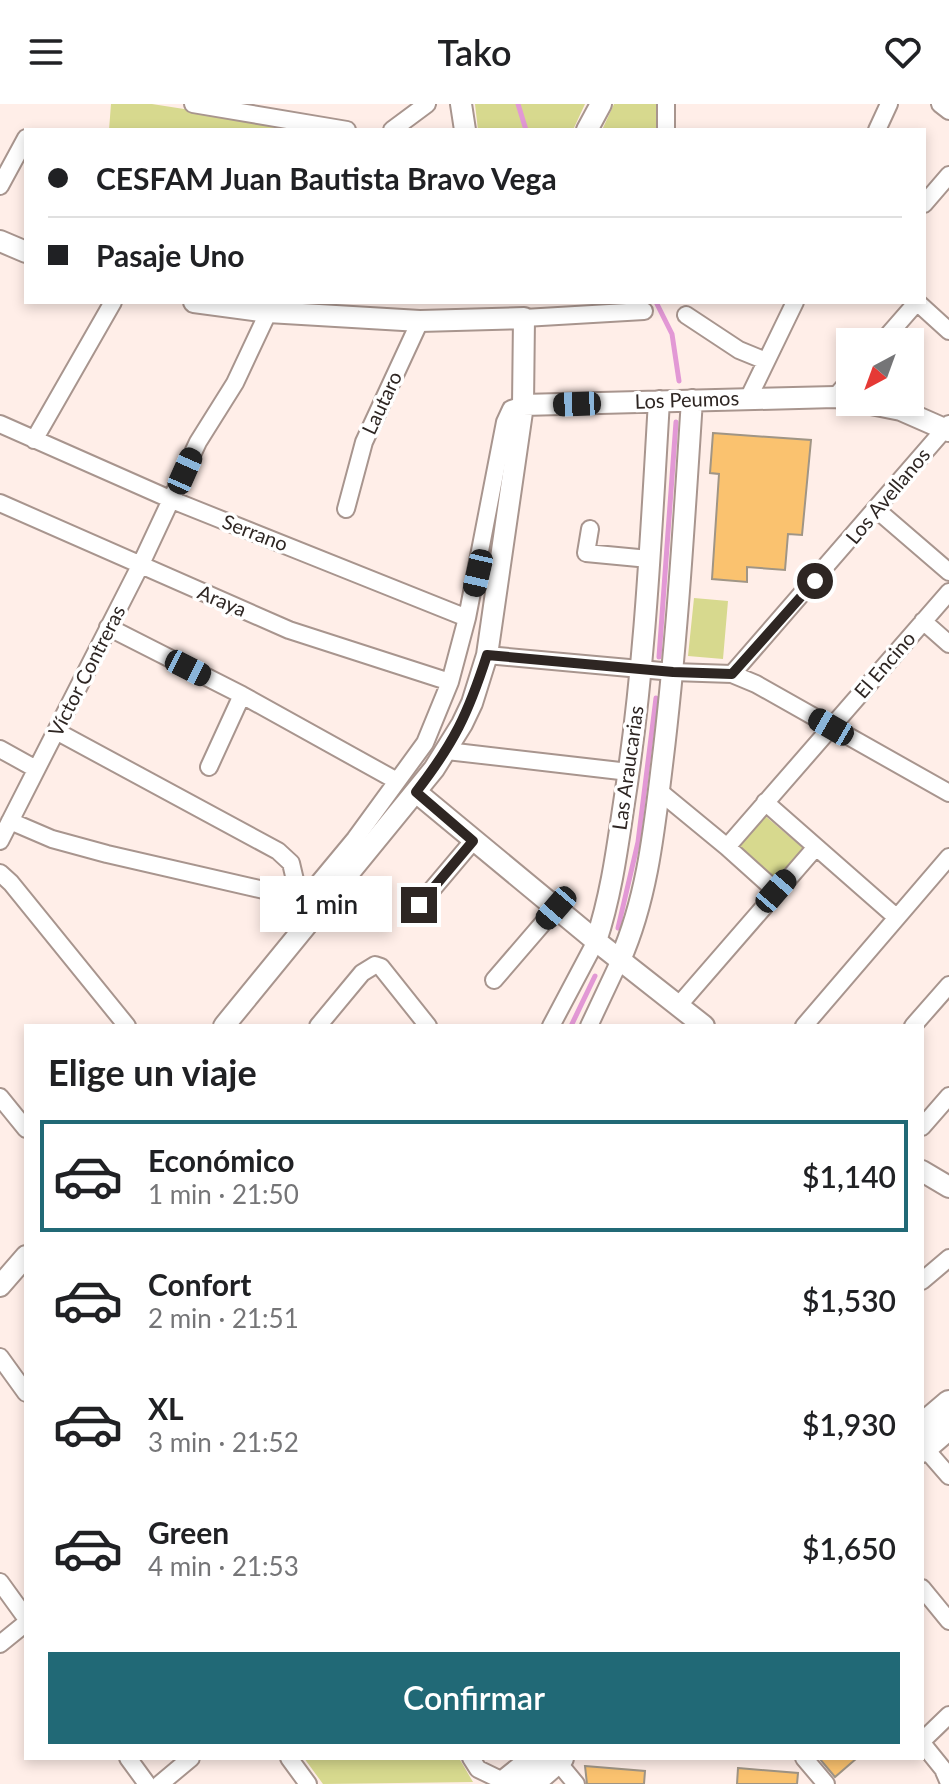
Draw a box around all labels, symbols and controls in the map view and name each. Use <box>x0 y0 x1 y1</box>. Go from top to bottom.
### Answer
icon: menu <box>24 30 68 74</box>
text: Tako <box>438 30 511 74</box>
icon: heart <box>881 30 925 74</box>
text: CESFAM Juan Bautista Bravo Vega <box>96 160 557 196</box>
text: Pasaje Uno <box>96 237 245 273</box>
north arrow <box>836 328 924 416</box>
map controls <box>836 328 924 416</box>
street label: Lautaro <box>356 367 406 438</box>
street label: Los Peumos <box>634 385 740 413</box>
car <box>553 391 601 417</box>
street label: Los Avellanos <box>840 442 934 548</box>
car <box>164 444 206 498</box>
street label: Serrano <box>219 509 291 555</box>
car <box>461 547 495 599</box>
route start <box>797 563 833 599</box>
street label: Araya <box>195 579 250 621</box>
street label: Víctor Contreras <box>43 601 129 740</box>
street label: El Encino <box>849 626 920 703</box>
car <box>161 646 215 690</box>
street label: Las Araucarias <box>606 704 648 832</box>
car <box>804 705 858 749</box>
car <box>751 865 801 917</box>
callout: 1 min <box>259 877 391 933</box>
car <box>531 882 581 934</box>
route end <box>401 887 437 923</box>
text: 1 min <box>294 888 358 920</box>
text: Elige un viaje <box>48 1050 257 1094</box>
icon: car <box>52 1140 124 1212</box>
text: Económico <box>148 1142 294 1178</box>
text: $1,140 <box>802 1158 896 1194</box>
text: 1 min · 21:50 <box>148 1178 299 1210</box>
icon: car <box>52 1264 124 1336</box>
text: Confort <box>148 1266 251 1302</box>
text: $1,530 <box>802 1282 896 1318</box>
text: 2 min · 21:51 <box>148 1302 299 1334</box>
icon: car <box>52 1388 124 1460</box>
text: XL <box>148 1390 184 1426</box>
text: $1,930 <box>802 1406 896 1442</box>
text: 3 min · 21:52 <box>148 1426 299 1458</box>
icon: car <box>52 1512 124 1584</box>
text: Green <box>148 1514 229 1550</box>
text: $1,650 <box>802 1530 896 1566</box>
text: 4 min · 21:53 <box>148 1550 299 1582</box>
button: Confirmar <box>48 1652 900 1744</box>

